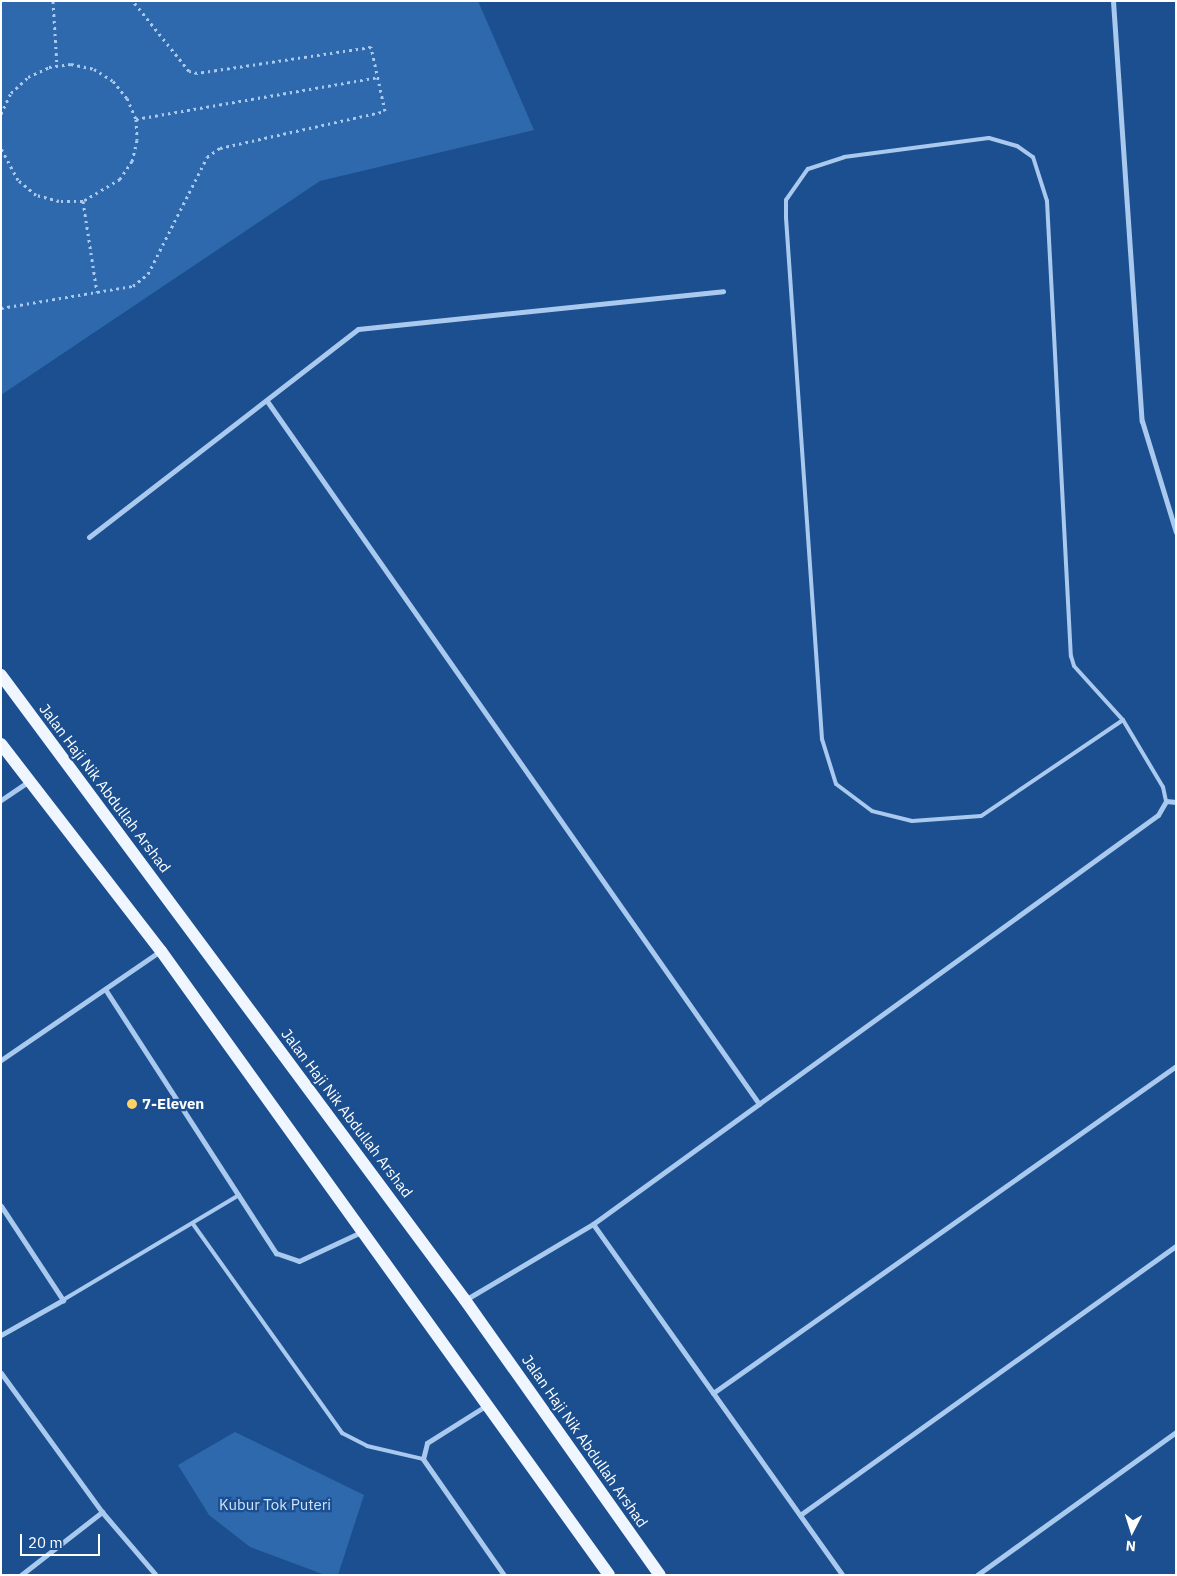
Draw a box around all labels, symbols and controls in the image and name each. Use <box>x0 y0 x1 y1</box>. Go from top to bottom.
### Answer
street label: Jalan Haji Nik Abdullah Arshad <box>36 700 174 876</box>
street label: Jalan Haji Nik Abdullah Arshad <box>278 1025 416 1201</box>
place label: 7-Eleven <box>142 1095 204 1113</box>
marker: 7-Eleven <box>126 1098 138 1110</box>
street label: Jalan Haji Nik Abdullah Arshad <box>518 1351 652 1531</box>
park label: Kubur Tok Puteri <box>219 1496 331 1514</box>
north arrow <box>1107 1506 1157 1556</box>
scale bar <box>22 1524 102 1556</box>
text: 20 m <box>28 1533 63 1552</box>
text: N <box>1125 1537 1137 1555</box>

